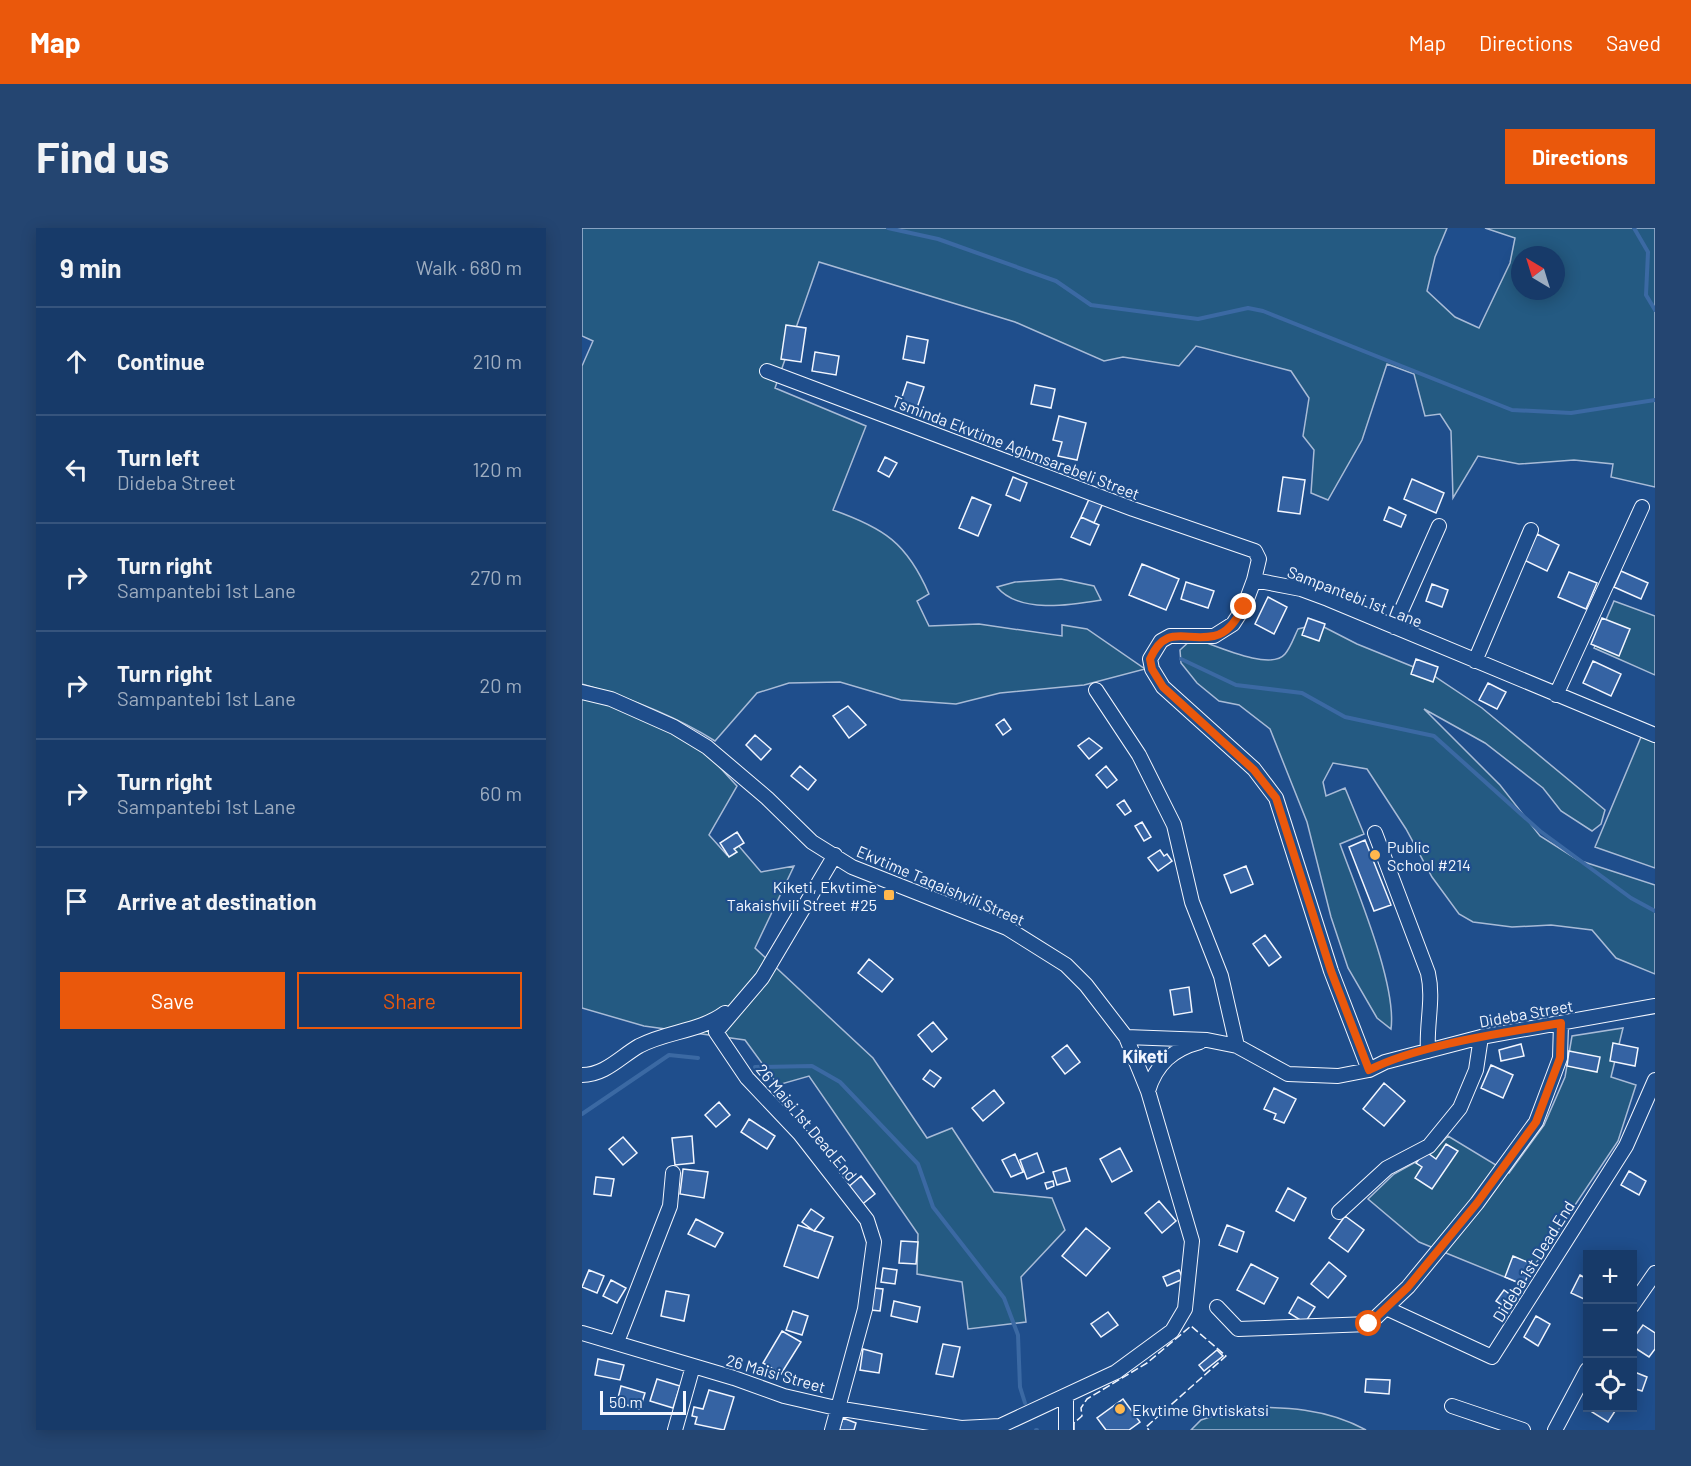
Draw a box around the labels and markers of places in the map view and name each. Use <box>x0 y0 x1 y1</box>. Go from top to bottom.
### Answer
place label: Public School #214 <box>1387 837 1471 874</box>
marker: Public School #214 <box>1368 848 1382 862</box>
place label: Kiketi, Ekvtime Takaishvili Street #25 <box>727 877 877 914</box>
marker: Kiketi, Ekvtime Takaishvili Street #25 <box>882 888 896 902</box>
place label: Ekvtime Ghvtiskatsi <box>1132 1400 1269 1419</box>
marker: Ekvtime Ghvtiskatsi <box>1113 1402 1127 1416</box>

